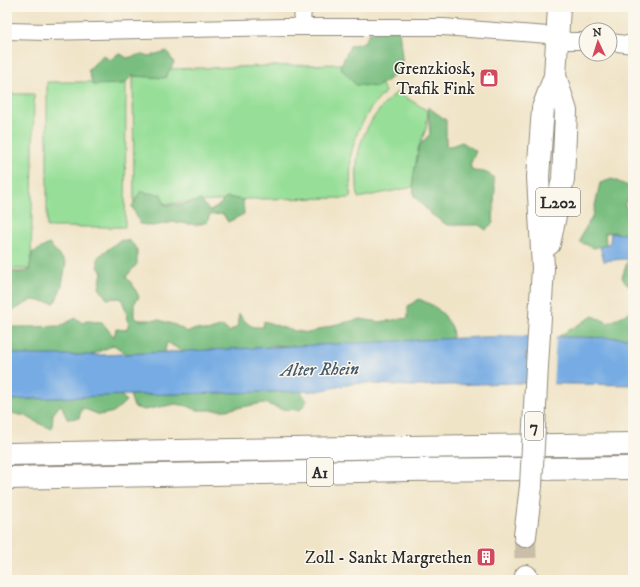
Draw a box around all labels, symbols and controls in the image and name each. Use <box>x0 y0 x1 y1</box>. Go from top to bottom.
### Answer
north arrow <box>578 22 618 62</box>
text: N <box>592 26 602 40</box>
place label: Grenzkiosk, Trafik Fink <box>394 58 476 100</box>
shop icon: Grenzkiosk, Trafik Fink <box>478 67 500 89</box>
road number: L202 <box>536 188 580 216</box>
water label: Alter Rhein <box>279 358 359 382</box>
road number: 7 <box>525 412 543 440</box>
road number: A1 <box>307 458 333 486</box>
building icon: Zoll - Sankt Margrethen <box>475 546 497 568</box>
place label: Zoll - Sankt Margrethen <box>305 547 472 569</box>

